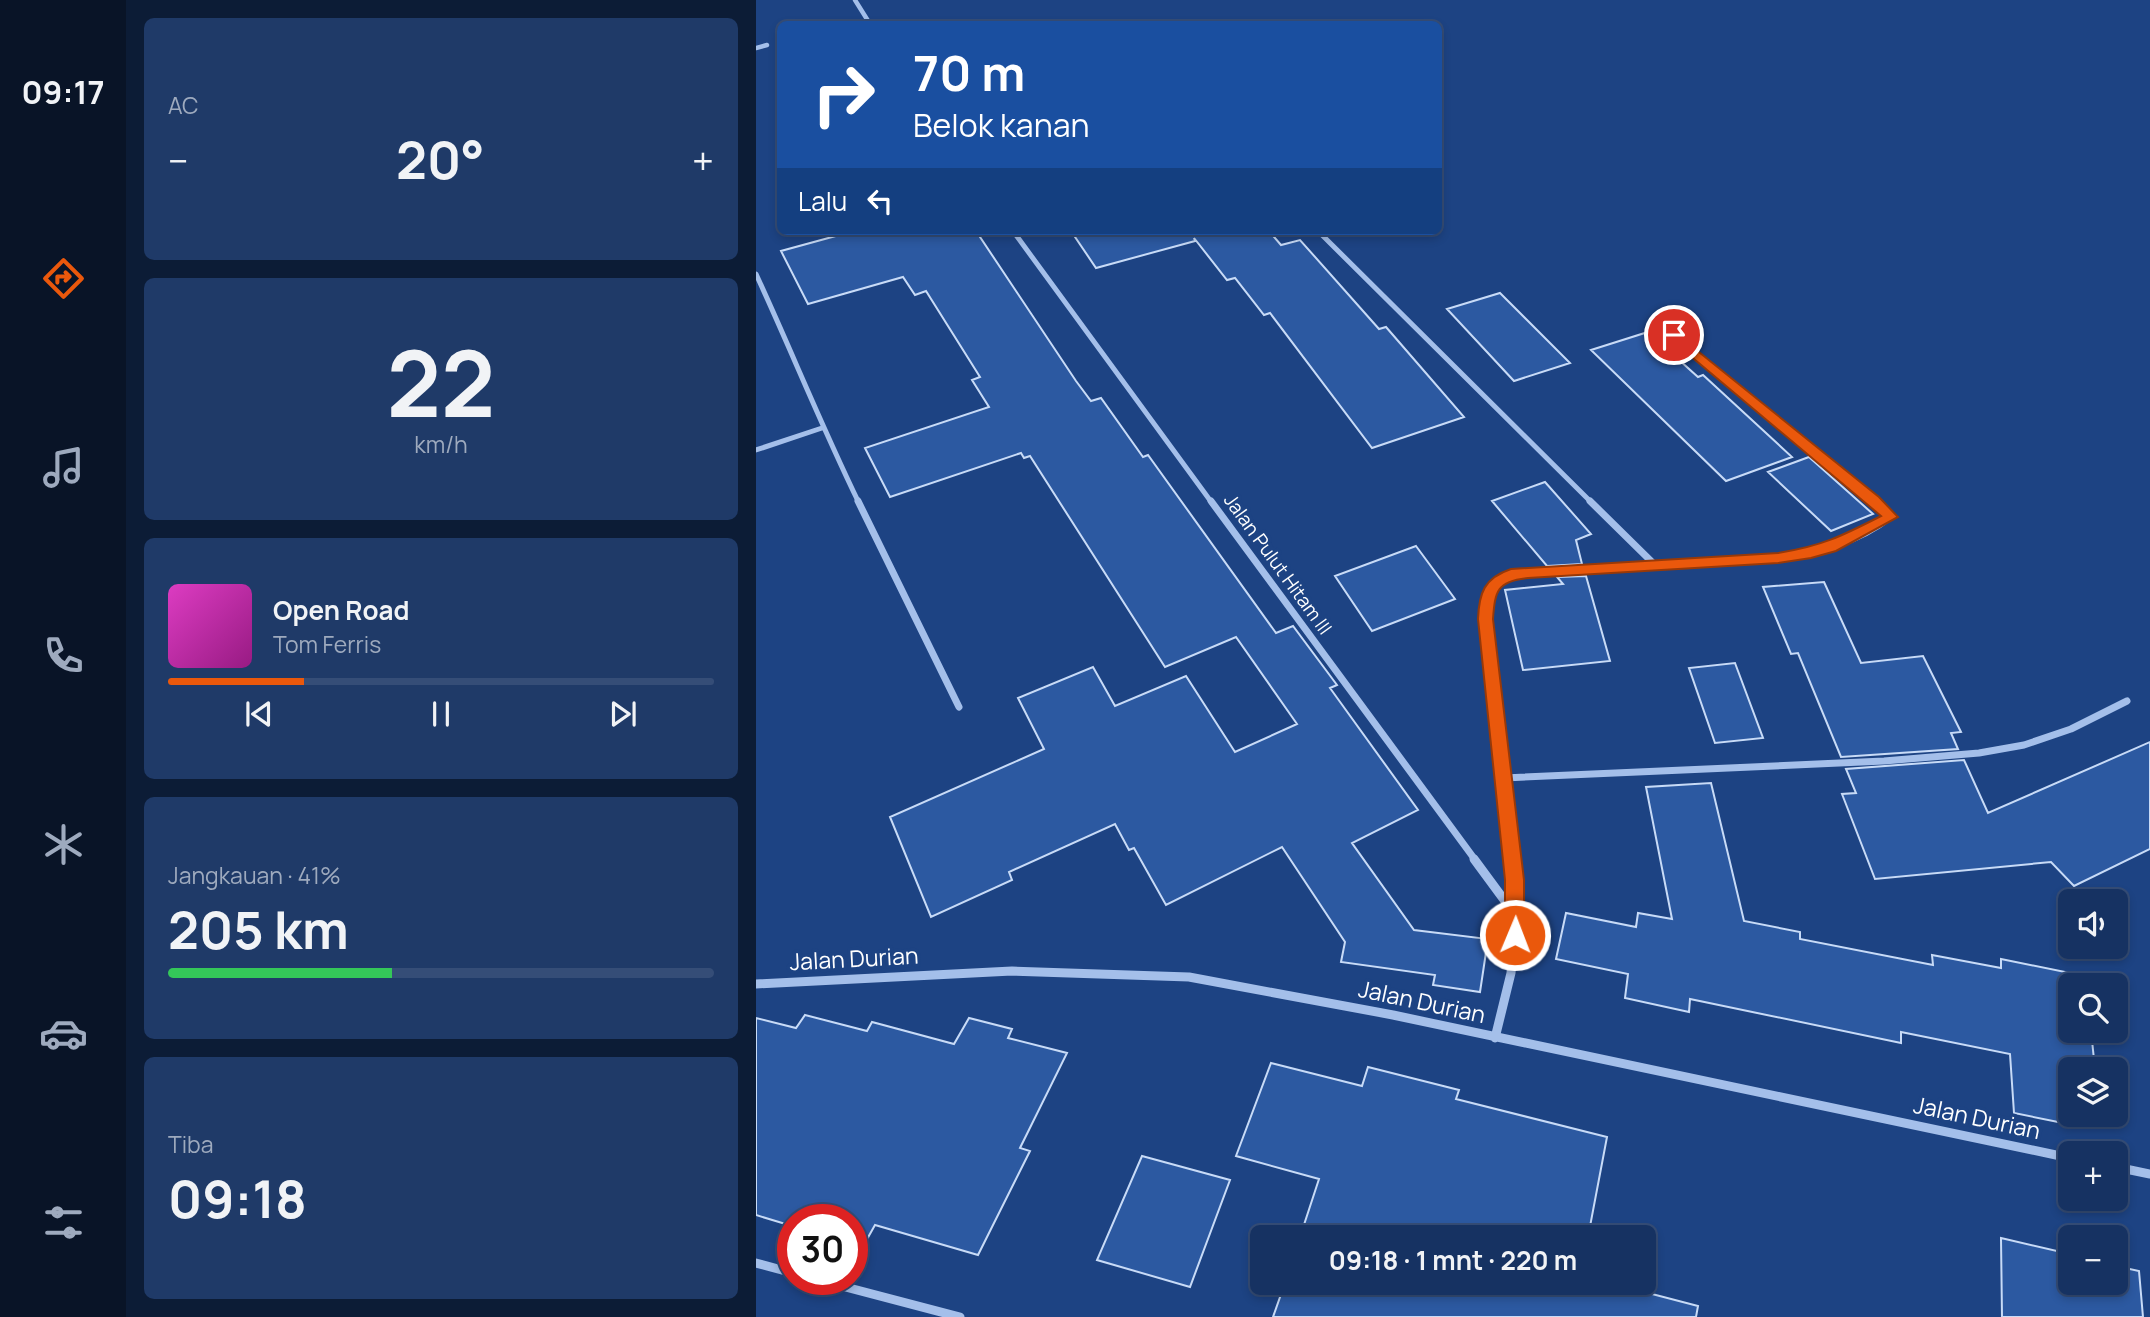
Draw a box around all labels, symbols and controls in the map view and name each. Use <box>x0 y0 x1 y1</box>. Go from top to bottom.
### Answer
text: 70 m <box>913 39 1025 106</box>
icon: right <box>798 49 889 140</box>
text: 09:17 <box>22 70 105 114</box>
text: AC <box>168 89 199 121</box>
text: Belok kanan <box>913 103 1089 147</box>
text: 20° <box>396 124 485 195</box>
text: − <box>168 134 189 186</box>
text: + <box>692 134 714 186</box>
icon: left <box>861 182 899 220</box>
text: Lalu <box>798 183 847 219</box>
icon: directions <box>39 254 88 303</box>
pin <box>1644 305 1704 365</box>
icon: arrive <box>1655 316 1693 354</box>
text: 22 <box>387 320 495 444</box>
text: km/h <box>414 428 468 460</box>
icon: music <box>39 443 88 492</box>
street label: Jalan Pulut Hitam III <box>1218 488 1338 640</box>
text: Open Road <box>273 592 409 628</box>
text: Tom Ferris <box>273 628 381 660</box>
icon: phone <box>39 631 88 680</box>
icon: previous <box>240 695 278 733</box>
icon: pause <box>422 695 460 733</box>
icon: next <box>604 695 642 733</box>
icon: climate <box>39 820 88 869</box>
text: Jangkauan · 41% <box>168 859 341 891</box>
map controls <box>2058 889 2128 1295</box>
button: sound <box>2058 889 2128 959</box>
text: 205 km <box>168 894 349 965</box>
position arrow <box>1478 898 1552 972</box>
street label: Jalan Durian <box>789 939 919 977</box>
street label: Jalan Durian <box>1356 972 1489 1030</box>
button: search <box>2058 973 2128 1043</box>
icon: car <box>39 1009 88 1058</box>
button: layers <box>2058 1057 2128 1127</box>
street label: Jalan Durian <box>1911 1088 2044 1146</box>
text: Tiba <box>168 1128 213 1160</box>
button: + <box>2058 1141 2128 1211</box>
text: 09:18 <box>168 1163 307 1234</box>
icon: filters <box>39 1198 88 1247</box>
speed limit sign: 30 <box>777 1204 868 1295</box>
button: − <box>2058 1225 2128 1295</box>
text: 09:18 · 1 mnt · 220 m <box>1329 1242 1577 1278</box>

